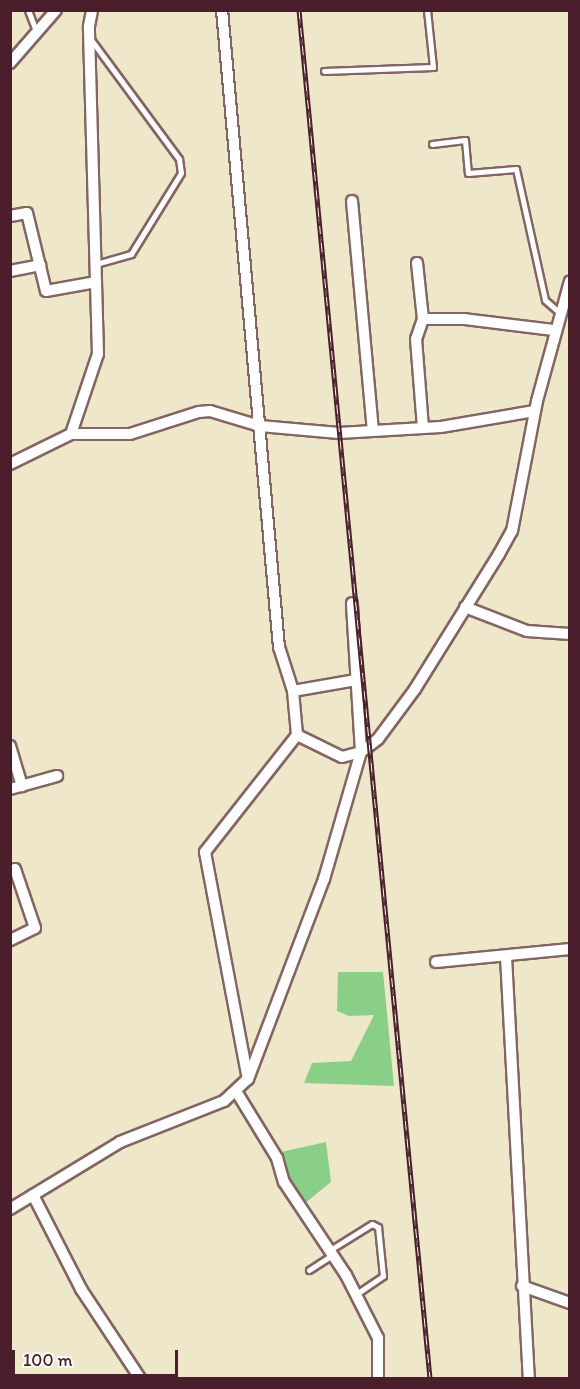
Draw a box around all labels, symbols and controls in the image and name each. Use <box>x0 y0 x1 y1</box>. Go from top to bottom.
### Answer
scale bar <box>15 1338 182 1376</box>
text: 100 m <box>23 1349 73 1371</box>

